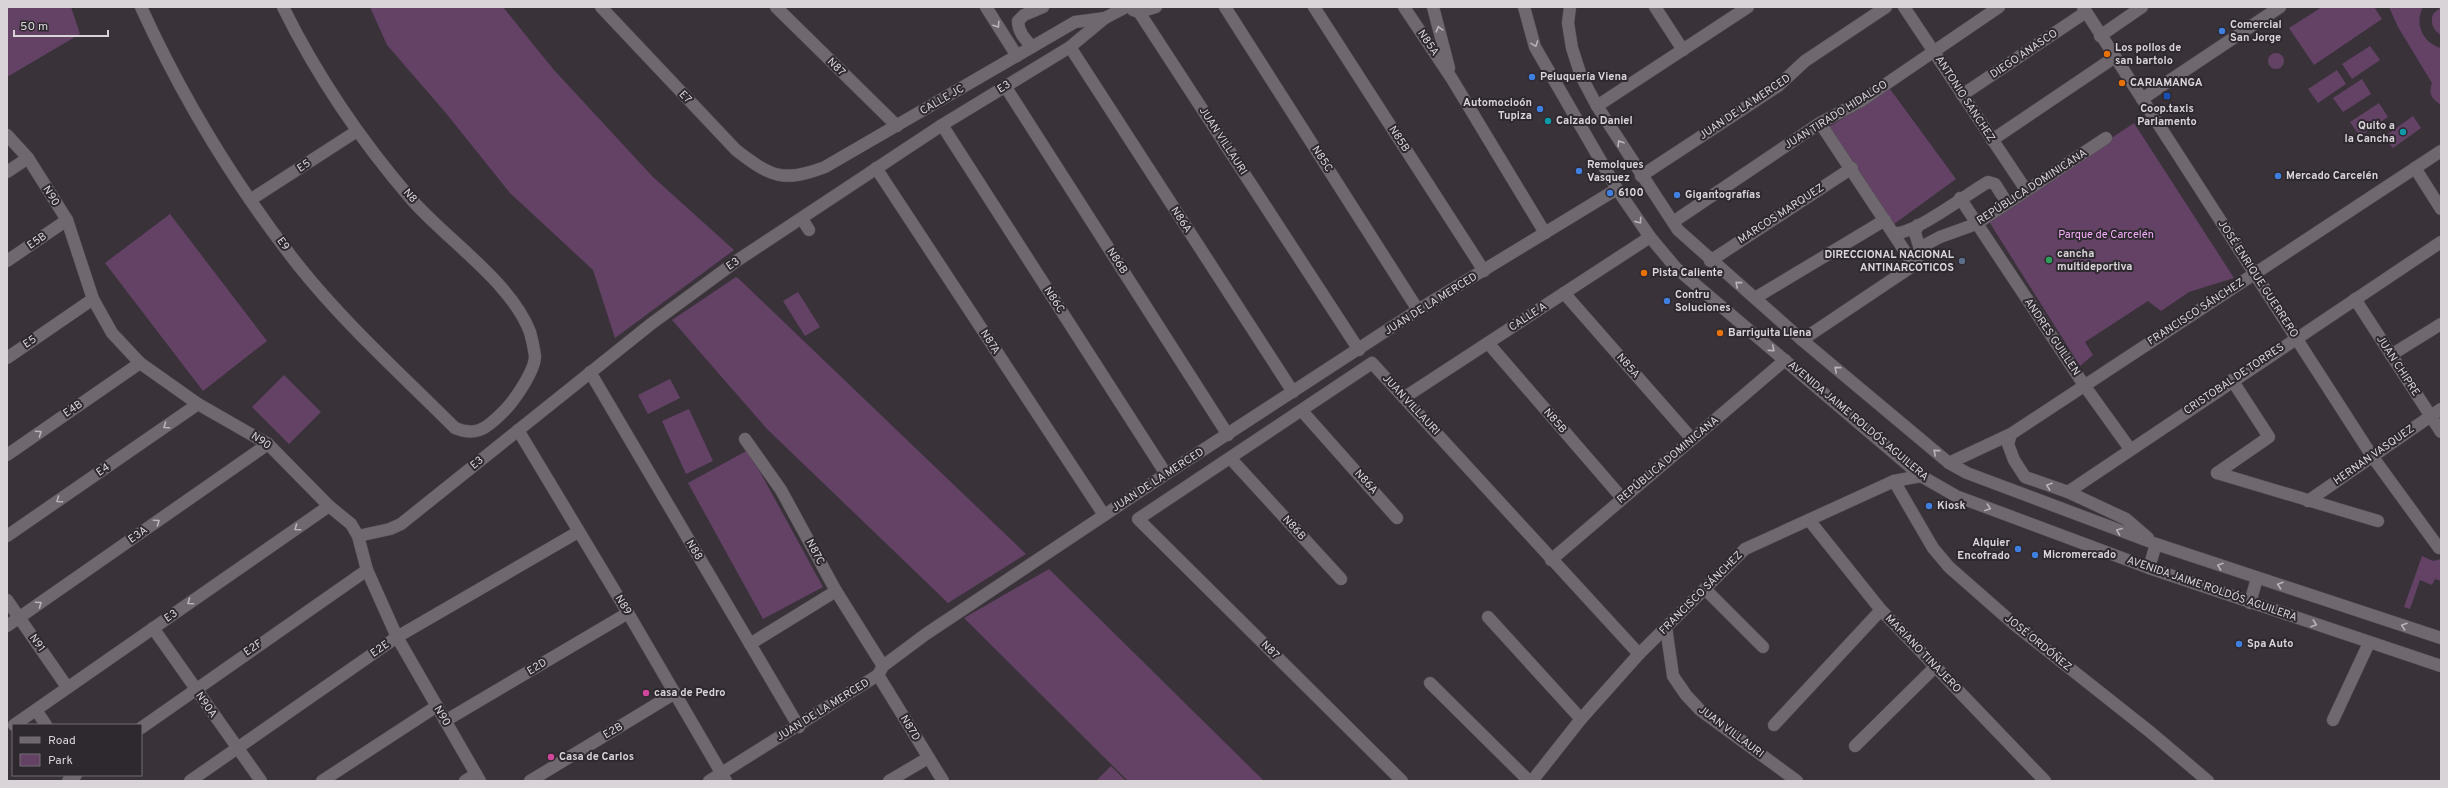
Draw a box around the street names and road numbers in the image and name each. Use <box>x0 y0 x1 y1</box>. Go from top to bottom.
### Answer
street label: DIEGO ANASCO <box>1988 26 2060 82</box>
street label: N85A <box>1414 27 1442 59</box>
street label: ANTONIO SANCHEZ <box>1932 53 1998 145</box>
street label: N87 <box>824 55 848 79</box>
street label: JUAN DE LA MERCED <box>1697 71 1793 143</box>
street label: E3 <box>995 78 1013 96</box>
street label: JUAN TIRADO HIDALGO <box>1782 78 1890 152</box>
street label: CALLE JC <box>917 82 967 118</box>
street label: E7 <box>676 88 694 106</box>
street label: JUAN VILLAURI <box>1196 104 1250 178</box>
street label: N85B <box>1385 123 1413 155</box>
street label: N85C <box>1308 143 1336 175</box>
street label: REPÚBLICA DOMINICANA <box>1974 145 2090 228</box>
street label: E5 <box>295 156 314 176</box>
street label: MARCOS MARQUEZ <box>1735 181 1827 247</box>
street label: N90 <box>39 183 63 209</box>
street label: N8 <box>400 186 420 206</box>
street label: N86A <box>1167 204 1195 236</box>
street label: JOSÉ ENRIQUE GUERRERO <box>2215 217 2302 340</box>
street label: E5B <box>25 229 49 253</box>
street label: E9 <box>273 235 293 253</box>
street label: N86B <box>1103 245 1131 277</box>
street label: E3 <box>724 254 742 274</box>
street label: JUAN DE LA MERCED <box>1382 270 1480 338</box>
street label: FRANCISCO SÁNCHEZ <box>2145 275 2247 348</box>
street label: N86C <box>1040 284 1068 316</box>
street label: ANDRES GUILLEN <box>2021 296 2083 378</box>
street label: CALLE A <box>1506 300 1550 334</box>
street label: N87A <box>977 327 1003 357</box>
street label: E5 <box>21 332 40 352</box>
street label: JUAN CHIPRE <box>2373 333 2423 399</box>
street label: CRISTOBAL DE TORRES <box>2181 340 2287 418</box>
street label: N85A <box>1613 351 1643 381</box>
street label: AVENIDA JAIME ROLDÓS AGUILERA <box>1785 357 1932 484</box>
street label: JUAN VILLAURI <box>1379 372 1443 438</box>
street label: E4B <box>61 397 85 421</box>
street label: N85B <box>1540 406 1570 436</box>
street label: REPÚBLICA DOMINICANA <box>1614 413 1722 507</box>
street label: HERNAN VASQUEZ <box>2331 422 2417 488</box>
street label: N90 <box>248 429 274 453</box>
street label: JUAN DE LA MERCED <box>1109 445 1207 515</box>
street label: E3 <box>467 453 487 473</box>
street label: E4 <box>93 460 113 480</box>
street label: N86A <box>1351 467 1381 497</box>
street label: N86B <box>1279 513 1309 543</box>
street label: E3A <box>126 523 150 547</box>
street label: N88 <box>683 537 705 563</box>
street label: N87C <box>803 537 827 567</box>
street label: FRANCISCO SÁNCHEZ <box>1656 548 1746 638</box>
street label: AVENIDA JAIME ROLDÓS AGUILERA <box>2125 552 2299 625</box>
street label: N89 <box>612 592 634 618</box>
street label: E3 <box>162 606 180 626</box>
street label: JOSÉ ORDÓÑEZ <box>2002 611 2075 674</box>
street label: MARIANO TINAJERO <box>1882 612 1964 696</box>
street label: N91 <box>26 631 48 655</box>
street label: E2F <box>241 637 265 659</box>
street label: E2E <box>368 638 392 660</box>
street label: N87 <box>1258 638 1282 662</box>
street label: E2D <box>524 656 550 678</box>
street label: JUAN DE LA MERCED <box>774 676 872 744</box>
street label: N90A <box>192 689 220 721</box>
street label: N90 <box>431 703 453 729</box>
street label: JUAN VILLAURI <box>1696 703 1766 761</box>
street label: N87D <box>897 713 923 743</box>
street label: E2B <box>601 720 625 742</box>

